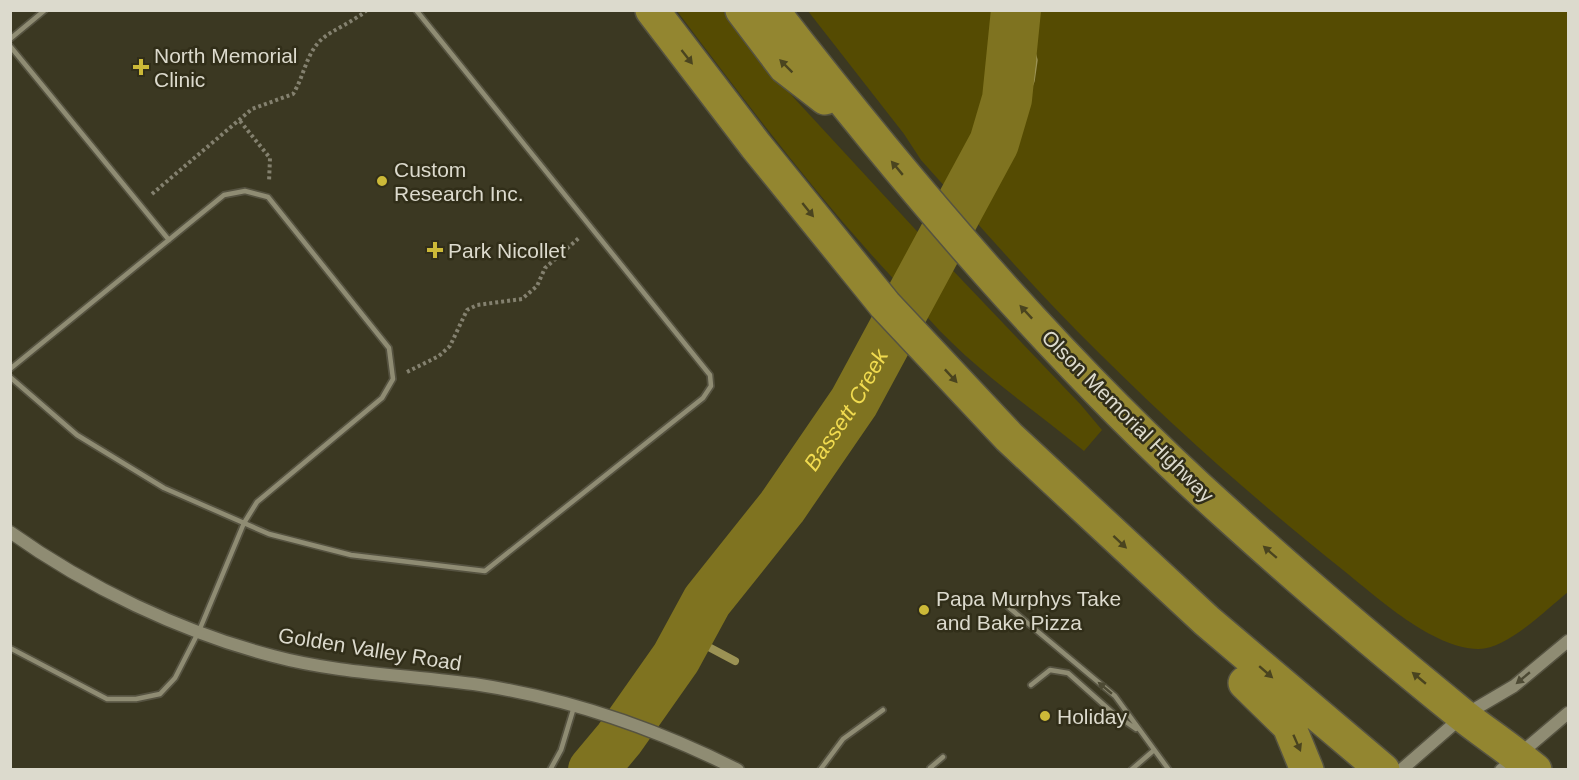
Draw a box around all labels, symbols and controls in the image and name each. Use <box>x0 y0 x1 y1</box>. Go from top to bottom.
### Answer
place label: North Memorial Clinic <box>154 44 298 91</box>
one-way arrow <box>681 50 693 65</box>
marker: North Memorial Clinic <box>132 58 150 76</box>
one-way arrow <box>779 60 793 74</box>
place label: Custom Research Inc. <box>394 158 524 205</box>
one-way arrow <box>890 160 903 176</box>
marker: Custom Research Inc. <box>375 174 389 188</box>
one-way arrow <box>802 202 815 218</box>
place label: Park Nicollet <box>448 239 566 262</box>
marker: Park Nicollet <box>426 241 444 259</box>
one-way arrow <box>1019 305 1033 320</box>
street label: Olson Memorial Highway <box>1037 325 1219 507</box>
water label: Bassett Creek <box>798 344 893 475</box>
one-way arrow <box>944 369 958 384</box>
one-way arrow <box>1113 535 1128 549</box>
one-way arrow <box>1263 546 1278 559</box>
place label: Papa Murphys Take and Bake Pizza <box>936 587 1121 634</box>
marker: Papa Murphys Take and Bake Pizza <box>917 603 931 617</box>
street label: Golden Valley Road <box>277 623 463 675</box>
one-way arrow <box>1258 665 1273 678</box>
one-way arrow <box>1516 671 1531 684</box>
one-way arrow <box>1411 672 1426 685</box>
one-way arrow <box>1098 682 1113 695</box>
place label: Holiday <box>1057 705 1128 728</box>
marker: Holiday <box>1038 709 1052 723</box>
one-way arrow <box>1293 734 1302 752</box>

